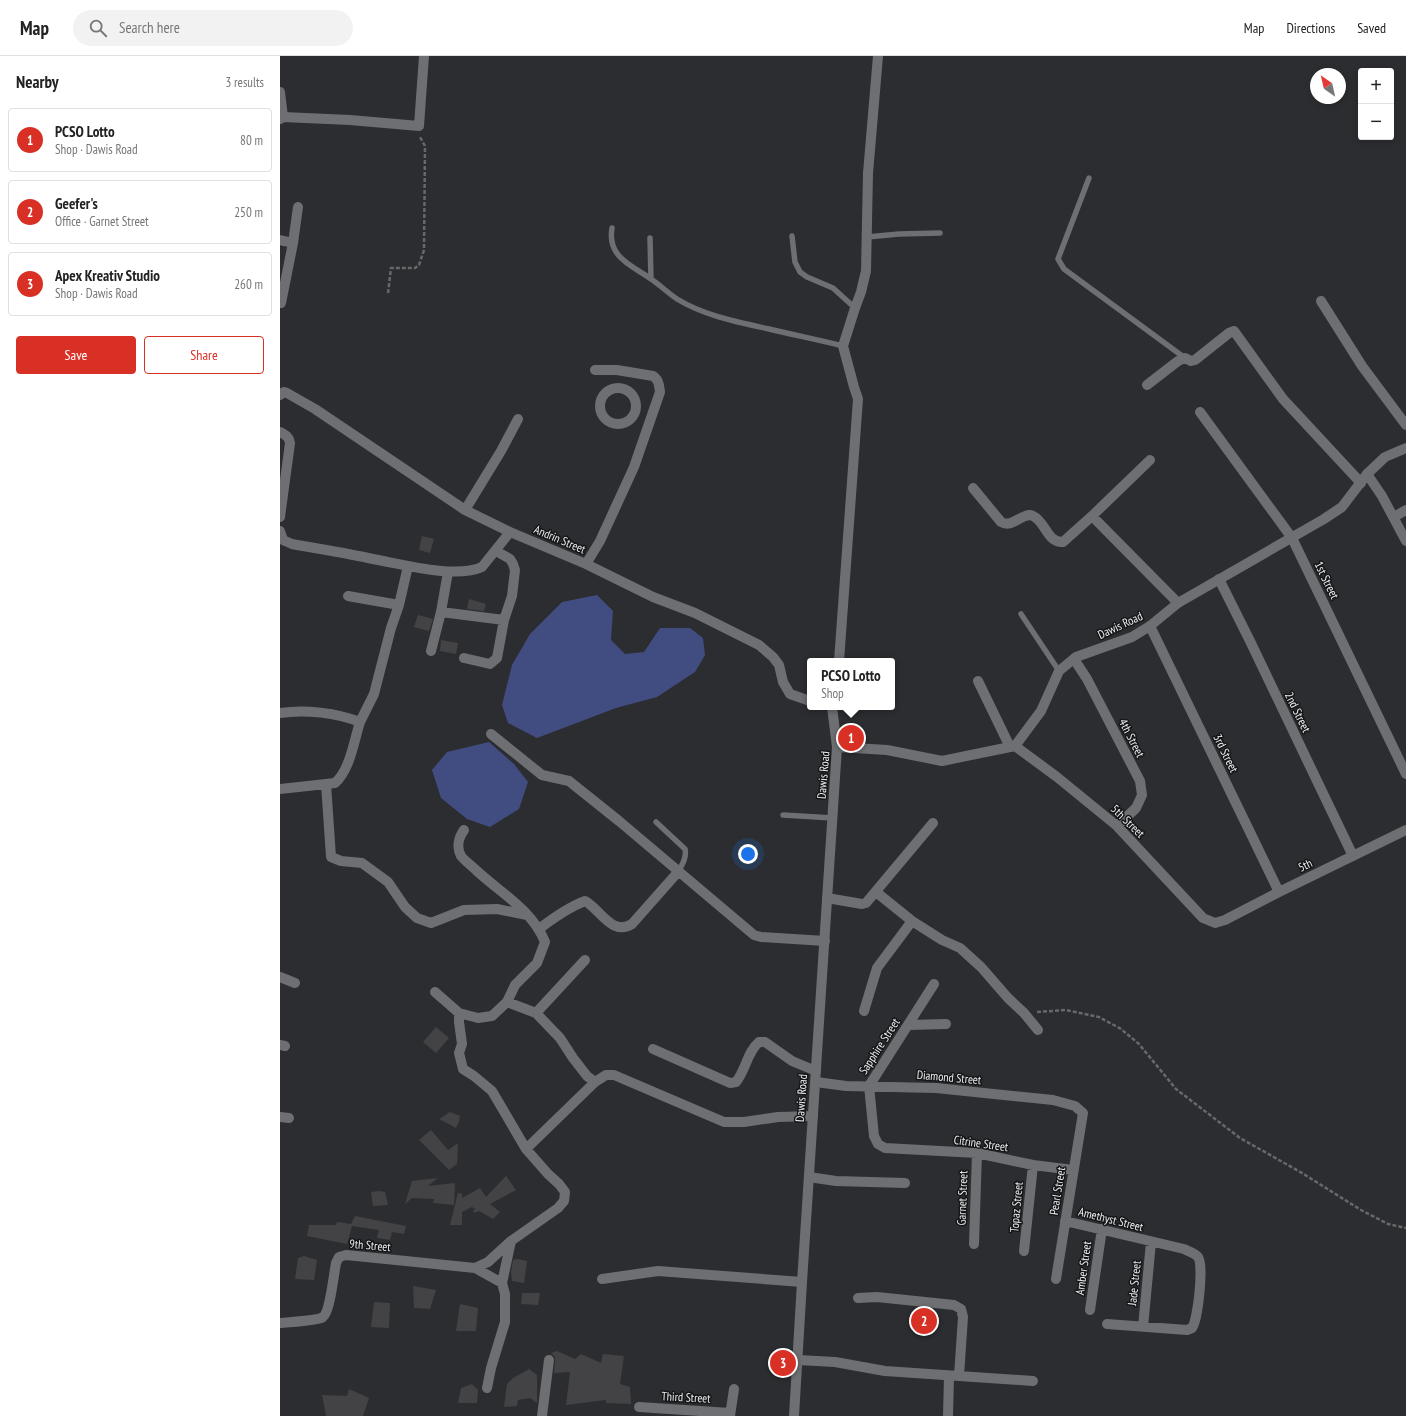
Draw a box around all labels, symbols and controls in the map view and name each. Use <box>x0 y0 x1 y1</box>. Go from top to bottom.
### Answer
search box <box>73 10 353 46</box>
text: Map <box>20 16 49 40</box>
icon: search <box>87 17 109 39</box>
text: Search here <box>119 18 180 37</box>
text: Map <box>1244 19 1264 37</box>
text: Directions <box>1286 19 1335 37</box>
text: Saved <box>1357 19 1386 37</box>
north arrow <box>1310 68 1346 104</box>
map controls <box>1358 68 1394 140</box>
button: + <box>1358 68 1394 104</box>
text: Nearby <box>16 71 59 93</box>
text: 3 results <box>225 74 264 91</box>
button: − <box>1358 104 1394 140</box>
text: PCSO Lotto <box>55 122 115 141</box>
text: 1 <box>27 132 33 149</box>
text: 80 m <box>240 132 263 149</box>
text: Shop · Dawis Road <box>55 141 138 158</box>
text: Geefer's <box>55 194 98 213</box>
text: 2 <box>27 204 33 221</box>
text: 250 m <box>234 204 263 221</box>
text: Office · Garnet Street <box>55 213 149 230</box>
text: Apex Kreativ Studio <box>55 266 160 285</box>
text: 3 <box>27 276 33 293</box>
text: 260 m <box>234 276 263 293</box>
text: Shop · Dawis Road <box>55 285 138 302</box>
button: Save <box>16 336 136 374</box>
button: Share <box>144 336 264 374</box>
street label: Andrin Street <box>532 521 589 557</box>
street label: 1st Street <box>1311 559 1343 602</box>
street label: Dawis Road <box>1095 608 1145 642</box>
popup <box>807 658 895 710</box>
text: PCSO Lotto <box>821 666 881 685</box>
text: Shop <box>821 685 844 702</box>
street label: 2nd Street <box>1282 689 1315 735</box>
street label: 4th Street <box>1116 716 1148 760</box>
pin: 1 <box>838 723 864 753</box>
street label: 3rd Street <box>1210 731 1242 775</box>
street label: Dawis Road <box>813 751 833 799</box>
street label: 5th Street <box>1108 801 1149 841</box>
your location <box>738 844 758 864</box>
street label: 5th <box>1295 855 1315 875</box>
street label: Sapphire Street <box>855 1015 903 1077</box>
street label: Diamond Street <box>916 1067 982 1087</box>
street label: Dawis Road <box>792 1074 810 1122</box>
street label: Citrine Street <box>953 1132 1010 1154</box>
street label: Pearl Street <box>1046 1165 1068 1216</box>
street label: Garnet Street <box>954 1170 970 1226</box>
street label: Topaz Street <box>1006 1180 1026 1233</box>
street label: Amethyst Street <box>1077 1204 1146 1234</box>
street label: 9th Street <box>349 1236 392 1254</box>
street label: Amber Street <box>1072 1239 1094 1296</box>
street label: Jade Street <box>1124 1259 1144 1307</box>
pin: 2 <box>911 1306 937 1336</box>
pin: 3 <box>770 1348 796 1378</box>
street label: Third Street <box>661 1388 712 1406</box>

